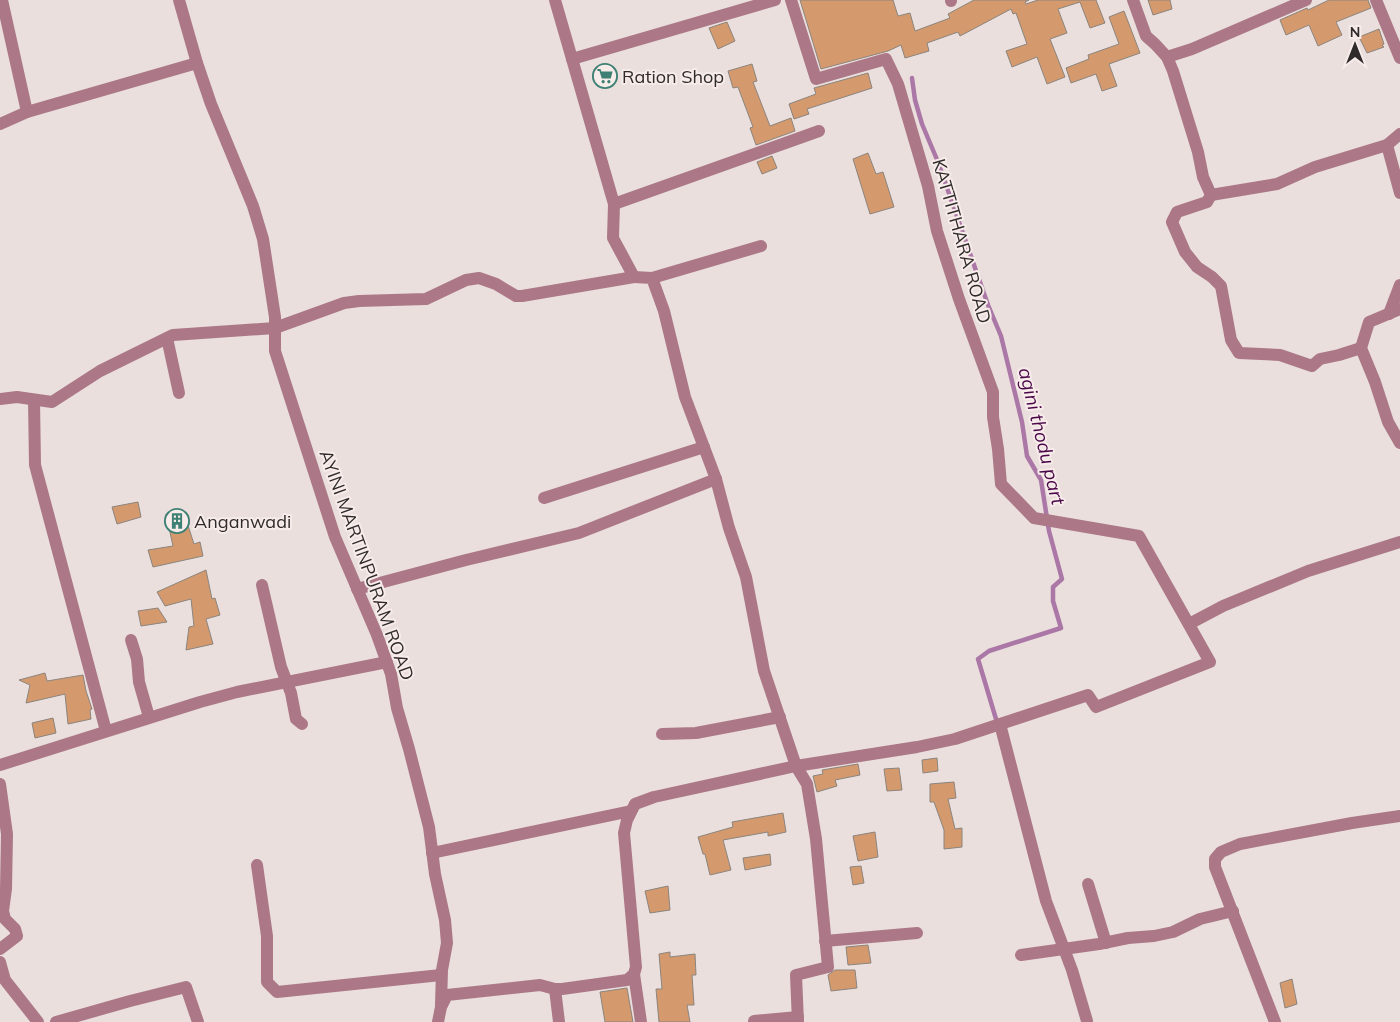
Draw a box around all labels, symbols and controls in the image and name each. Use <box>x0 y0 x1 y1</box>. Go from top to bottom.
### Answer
north arrow <box>1330 20 1380 70</box>
text: N <box>1350 23 1360 41</box>
supermarket icon: Ration Shop <box>592 63 618 89</box>
place label: Ration Shop <box>622 65 724 88</box>
street label: KATTITHARA ROAD <box>927 156 997 326</box>
water label: agini thodu part <box>1013 365 1071 509</box>
street label: AYINI MARTINPURAM ROAD <box>315 447 419 683</box>
building icon: Anganwadi <box>164 508 190 534</box>
place label: Anganwadi <box>194 510 291 533</box>

